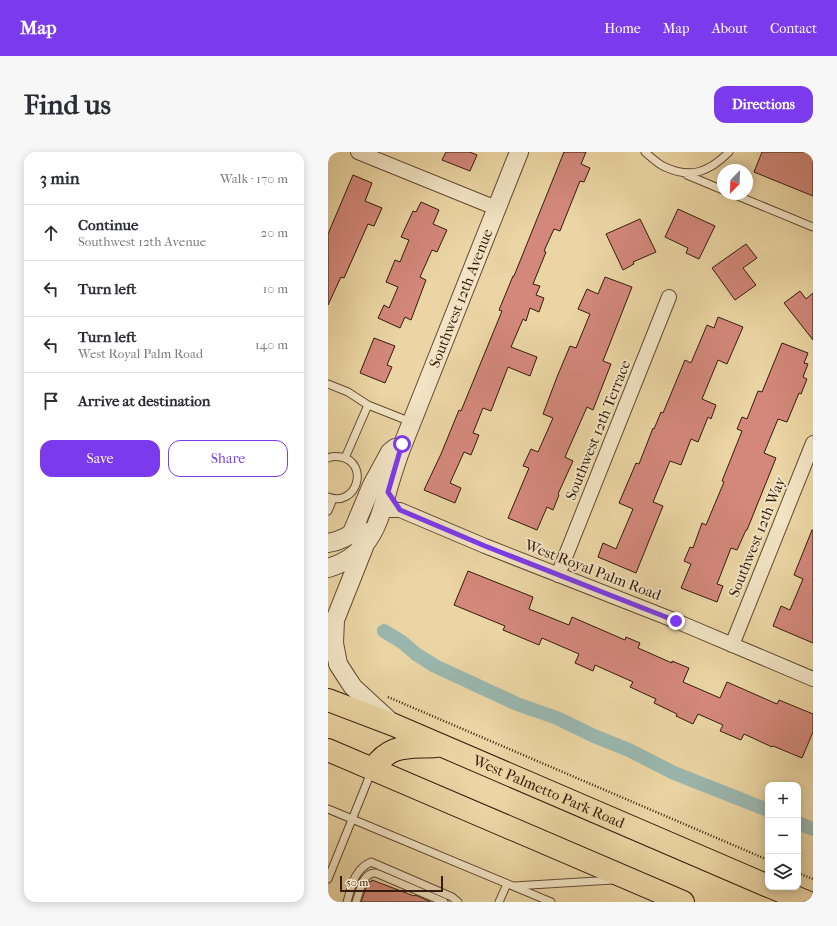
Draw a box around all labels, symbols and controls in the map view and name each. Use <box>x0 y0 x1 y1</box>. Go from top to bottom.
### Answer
text: Map <box>20 17 56 39</box>
text: Home <box>604 20 641 37</box>
text: Map <box>663 20 690 37</box>
text: About <box>712 20 748 37</box>
text: Contact <box>770 20 817 37</box>
button: Directions <box>714 86 813 123</box>
text: Find us <box>24 88 111 121</box>
north arrow <box>717 164 753 200</box>
text: 3 min <box>40 168 80 188</box>
text: Walk · 170 m <box>220 171 288 186</box>
text: Continue <box>78 216 138 234</box>
icon: ahead <box>40 222 62 244</box>
text: 20 m <box>261 225 288 240</box>
street label: Southwest 12th Avenue <box>425 226 497 370</box>
text: Southwest 12th Avenue <box>78 234 206 249</box>
icon: left <box>40 278 62 300</box>
text: Turn left <box>78 280 136 298</box>
text: 10 m <box>263 281 288 296</box>
text: Turn left <box>78 328 136 346</box>
icon: left <box>40 334 62 356</box>
text: 140 m <box>255 337 288 352</box>
text: West Royal Palm Road <box>78 346 203 361</box>
street label: Southwest 12th Terrace <box>562 357 635 503</box>
icon: arrive <box>40 390 62 412</box>
text: Arrive at destination <box>78 392 210 410</box>
route start <box>393 435 411 453</box>
button: Save <box>40 440 160 477</box>
button: Share <box>168 440 288 477</box>
street label: Southwest 12th Way <box>725 473 790 600</box>
street label: West Royal Palm Road <box>521 535 664 605</box>
route end <box>667 612 685 630</box>
street label: West Palmetto Park Road <box>469 751 628 832</box>
map controls <box>765 782 801 890</box>
button: + <box>765 782 801 818</box>
button: − <box>765 818 801 854</box>
button: layers <box>765 854 801 890</box>
scale bar <box>340 874 443 893</box>
text: 50 m <box>346 876 368 889</box>

